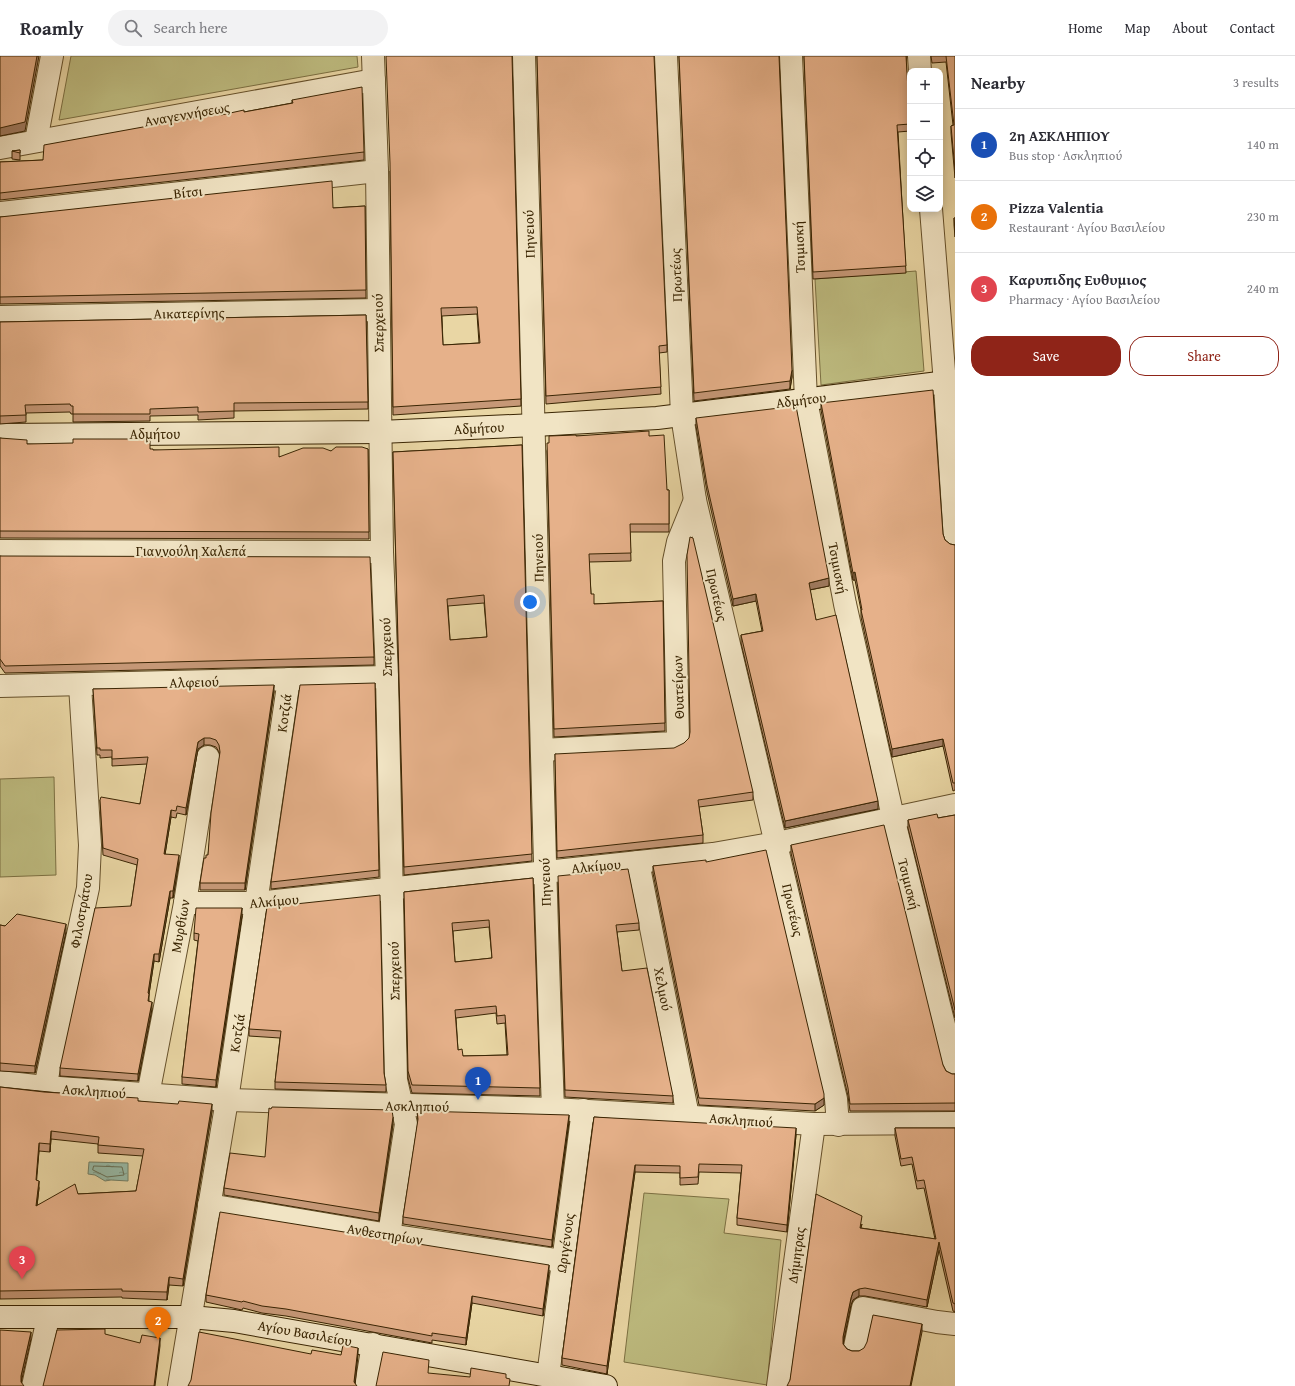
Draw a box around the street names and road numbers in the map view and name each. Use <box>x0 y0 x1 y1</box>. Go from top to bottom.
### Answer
street label: Αναγεννήσεως <box>143 97 231 131</box>
street label: Βίτσι <box>172 180 204 203</box>
street label: Πηνειού <box>518 210 540 258</box>
street label: Τσιμισκή <box>788 221 810 273</box>
street label: Πρωτέως <box>665 248 687 302</box>
street label: Σπερχειού <box>367 293 389 353</box>
street label: Αικατερίνης <box>153 302 225 324</box>
street label: Αδμήτου <box>775 387 827 413</box>
street label: Αδμήτου <box>453 417 505 439</box>
street label: Αδμήτου <box>130 424 180 444</box>
street label: Πηνειού <box>528 534 548 582</box>
street label: Γιαννούλη Χαλεπά <box>136 541 247 561</box>
street label: Τσιμισκή <box>823 541 853 595</box>
street label: Πρωτέως <box>701 567 733 624</box>
street label: Σπερχειού <box>375 617 397 677</box>
street label: Θυατείρων <box>667 655 689 719</box>
street label: Αλφειού <box>169 671 219 693</box>
street label: Κοτζιά <box>271 692 297 734</box>
street label: Αλκίμου <box>570 854 622 878</box>
street label: Τσιμισκή <box>893 856 925 912</box>
street label: Πηνειού <box>534 858 556 906</box>
street label: Φιλοστράτου <box>65 872 97 950</box>
street label: Πρωτέως <box>777 882 809 939</box>
street label: Αλκίμου <box>248 889 300 913</box>
street label: Μυρθίων <box>165 898 195 954</box>
street label: Σπερχειού <box>383 941 405 1001</box>
street label: Χελμού <box>649 965 677 1013</box>
street label: Κοτζιά <box>224 1012 250 1054</box>
street label: Ασκληπιού <box>61 1079 127 1103</box>
street label: Ασκληπιού <box>385 1095 449 1117</box>
street label: Ασκληπιού <box>708 1108 774 1132</box>
street label: Ωριγένους <box>551 1212 579 1274</box>
street label: Ανθεστηρίων <box>345 1218 425 1250</box>
street label: Δήμητρας <box>782 1226 810 1284</box>
street label: Αγίου Βασιλείου <box>256 1315 354 1351</box>

